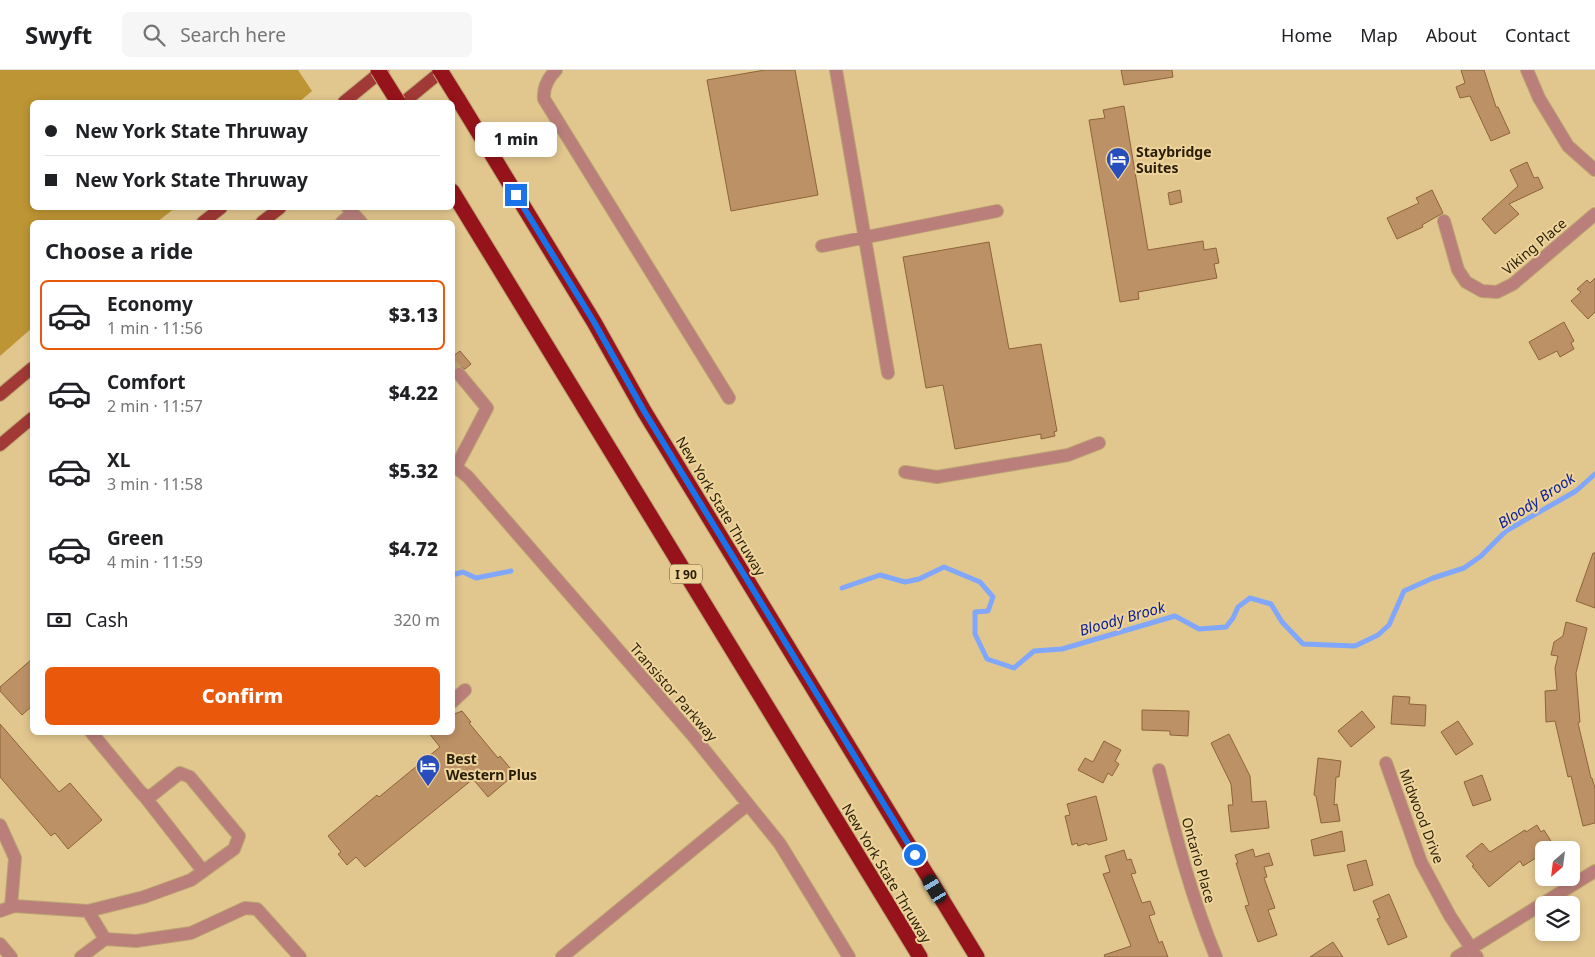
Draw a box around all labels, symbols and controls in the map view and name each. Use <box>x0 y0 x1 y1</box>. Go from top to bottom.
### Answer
search box <box>122 12 472 57</box>
text: Swyft <box>25 18 92 51</box>
icon: search <box>140 21 168 49</box>
text: Search here <box>180 22 286 48</box>
text: Home <box>1281 23 1332 47</box>
text: Map <box>1360 23 1398 47</box>
text: About <box>1426 23 1477 47</box>
text: Contact <box>1505 23 1570 47</box>
text: New York State Thruway <box>75 118 308 144</box>
callout: 1 min <box>475 122 557 158</box>
text: 1 min <box>494 128 538 150</box>
place label: Staybridge Suites <box>1136 142 1212 177</box>
hotel icon: Staybridge Suites <box>1105 146 1131 180</box>
text: New York State Thruway <box>75 167 308 193</box>
route end <box>505 184 527 206</box>
street label: Viking Place <box>1498 213 1570 279</box>
text: Choose a ride <box>45 235 193 265</box>
text: Economy <box>107 291 193 317</box>
icon: car <box>47 293 92 338</box>
text: $3.13 <box>389 302 438 328</box>
text: 1 min · 11:56 <box>107 317 203 339</box>
text: Comfort <box>107 369 186 395</box>
icon: car <box>47 371 92 416</box>
text: $4.22 <box>389 380 438 406</box>
text: 2 min · 11:57 <box>107 395 203 417</box>
street label: New York State Thruway <box>672 433 771 580</box>
text: XL <box>107 447 130 473</box>
icon: car <box>47 449 92 494</box>
text: $5.32 <box>389 458 438 484</box>
water label: Bloody Brook <box>1494 467 1579 532</box>
text: 3 min · 11:58 <box>107 473 203 495</box>
text: Green <box>107 525 164 551</box>
icon: car <box>47 527 92 572</box>
text: $4.72 <box>389 536 438 562</box>
text: 4 min · 11:59 <box>107 551 203 573</box>
road number: I 90 <box>670 564 702 584</box>
water label: Bloody Brook <box>1077 596 1168 640</box>
icon: cash <box>45 606 73 634</box>
text: Cash <box>85 607 129 633</box>
text: 320 m <box>393 609 440 631</box>
street label: Transistor Parkway <box>626 639 723 746</box>
button: Confirm <box>45 667 440 725</box>
place label: Best Western Plus <box>446 749 537 784</box>
hotel icon: Best Western Plus <box>415 753 441 787</box>
street label: Midwood Drive <box>1395 766 1449 866</box>
street label: New York State Thruway <box>838 800 937 947</box>
street label: Ontario Place <box>1178 815 1220 905</box>
north arrow <box>1535 841 1580 886</box>
map controls <box>1535 841 1580 941</box>
route start <box>904 844 926 866</box>
car <box>920 872 949 906</box>
button: layers <box>1535 896 1580 941</box>

